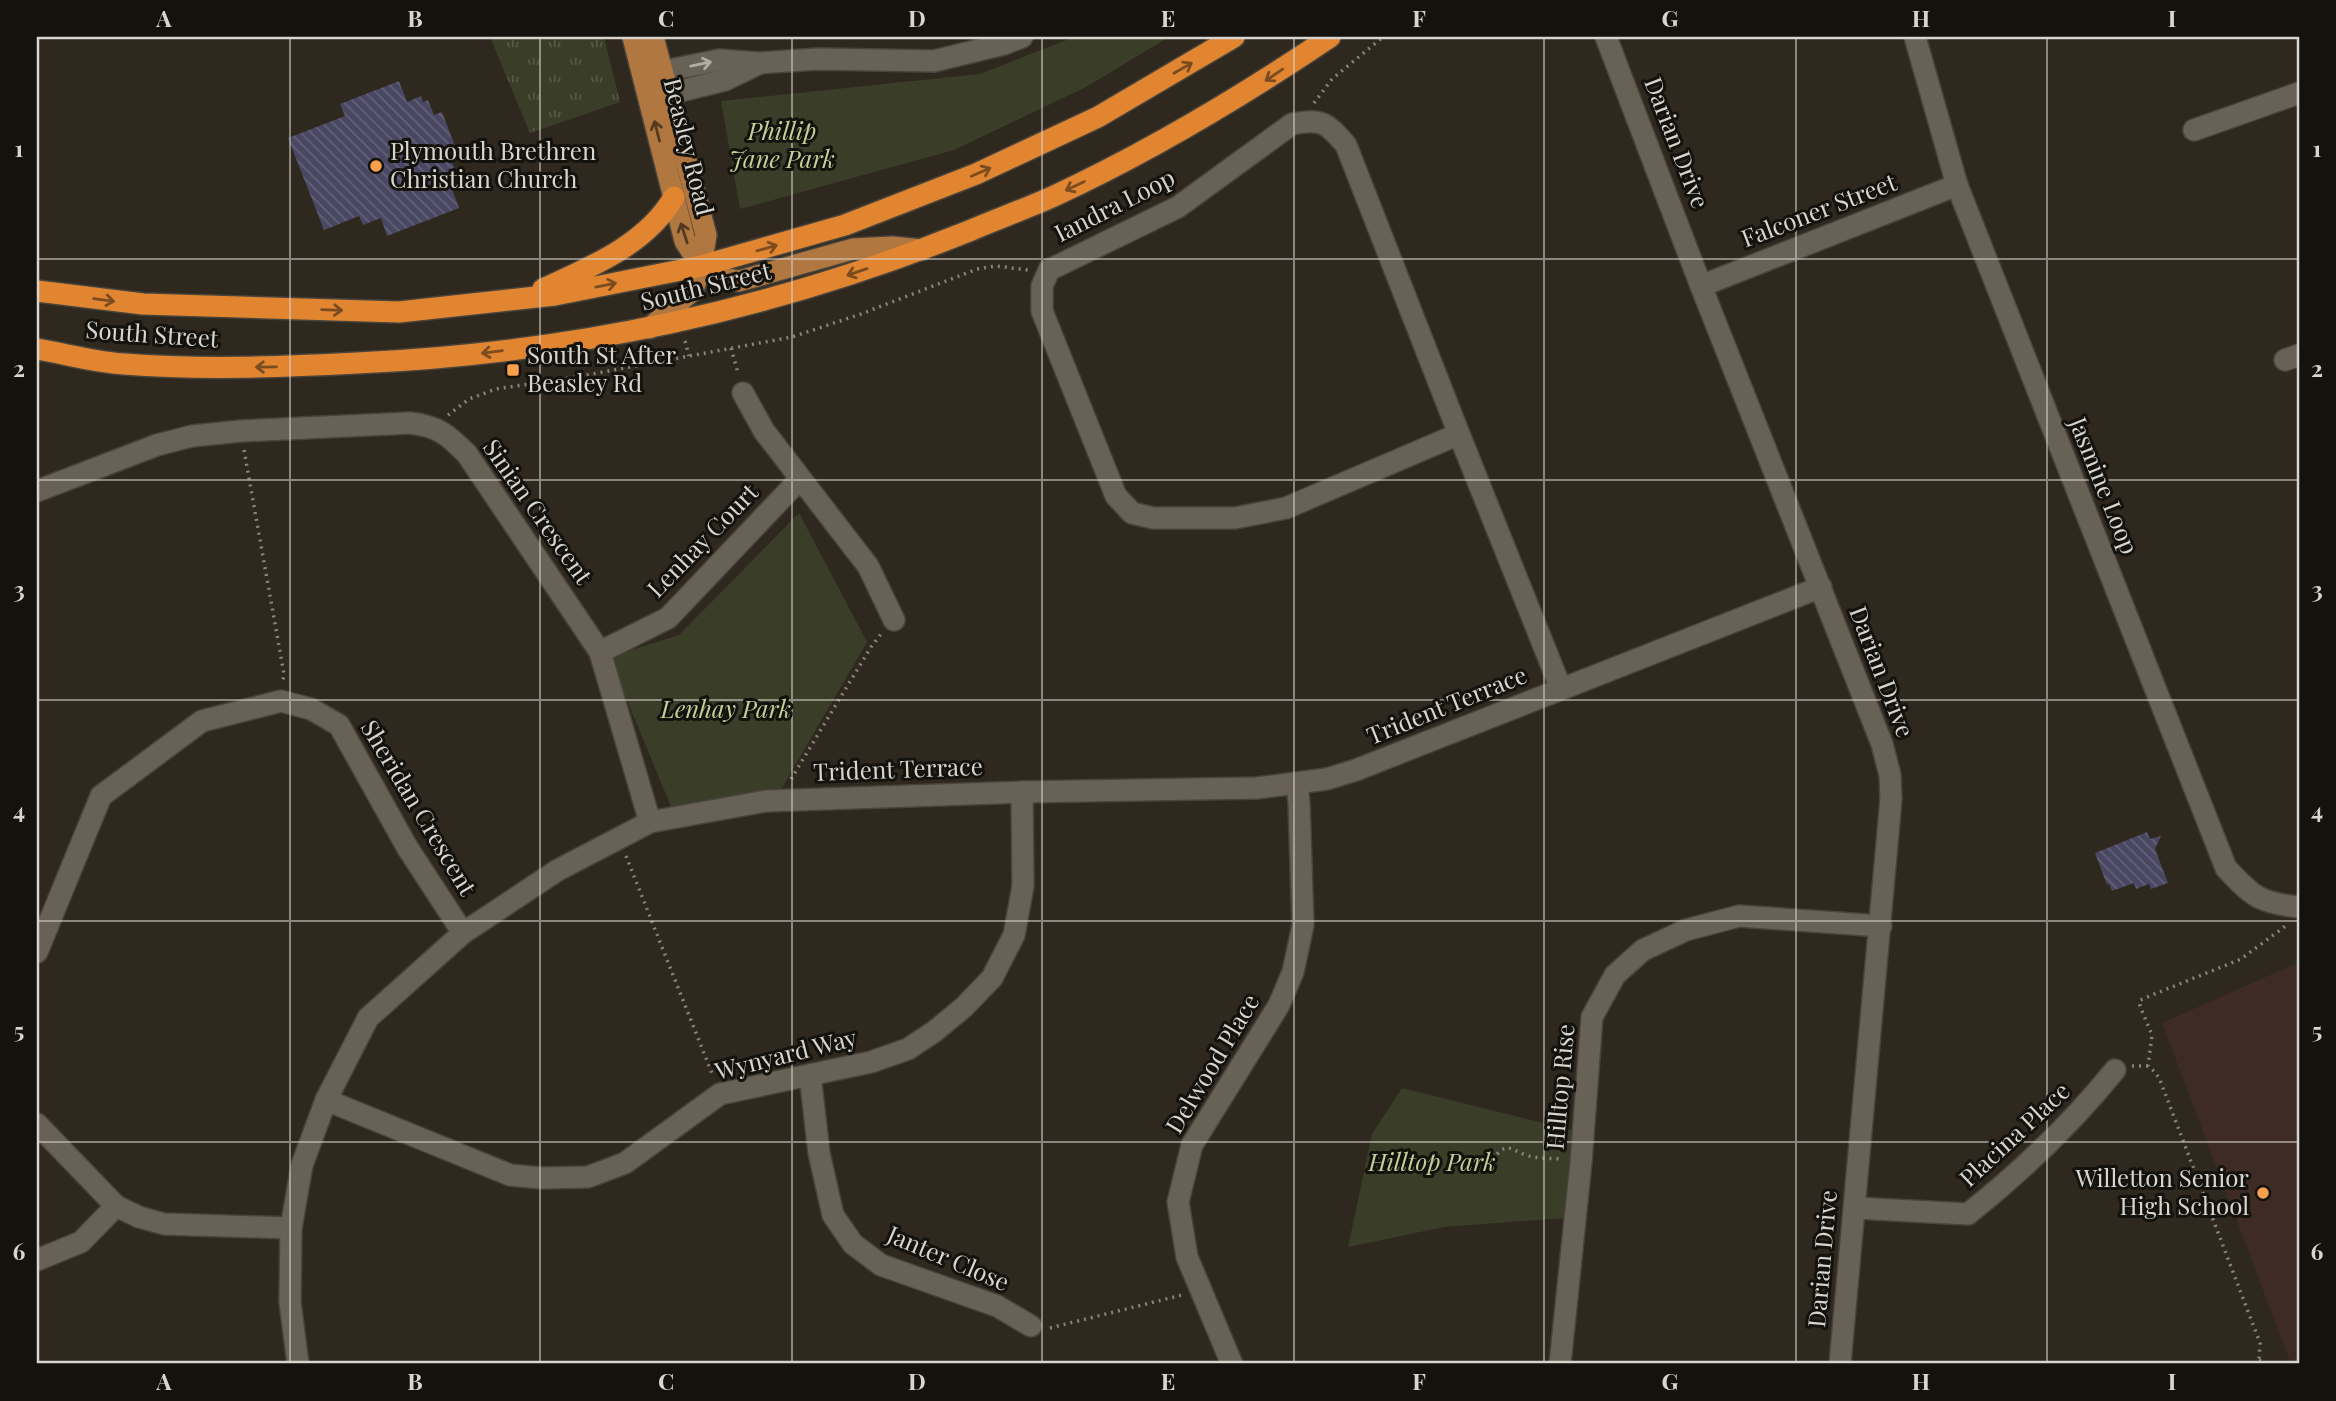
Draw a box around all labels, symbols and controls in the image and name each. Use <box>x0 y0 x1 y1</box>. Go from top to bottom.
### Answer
text: A <box>155 2 172 33</box>
text: B <box>407 2 423 33</box>
text: C <box>658 2 674 33</box>
text: D <box>908 2 926 33</box>
text: E <box>1161 2 1175 33</box>
text: F <box>1412 2 1426 33</box>
text: G <box>1662 2 1679 33</box>
text: H <box>1912 2 1930 33</box>
text: I <box>2168 2 2176 33</box>
one-way arrow <box>689 56 712 70</box>
one-way arrow <box>1173 61 1193 75</box>
one-way arrow <box>1265 68 1284 82</box>
street label: Darian Drive <box>1638 72 1718 212</box>
street label: Beasley Road <box>657 75 722 219</box>
park label: Phillip Jane Park <box>729 114 835 174</box>
one-way arrow <box>650 120 663 143</box>
text: 1 <box>15 132 24 163</box>
text: 1 <box>2313 132 2322 163</box>
place label: Plymouth Brethren Christian Church <box>390 134 596 194</box>
marker: Plymouth Brethren Christian Church <box>368 158 384 174</box>
street label: Iandra Loop <box>1049 160 1180 248</box>
one-way arrow <box>970 165 991 178</box>
street label: Falconer Street <box>1736 165 1901 253</box>
one-way arrow <box>1065 179 1086 193</box>
one-way arrow <box>677 223 689 245</box>
one-way arrow <box>756 240 778 253</box>
street label: South Street <box>637 253 774 317</box>
one-way arrow <box>847 267 869 279</box>
one-way arrow <box>594 278 617 292</box>
one-way arrow <box>93 293 115 306</box>
one-way arrow <box>320 303 343 316</box>
street label: South Street <box>85 312 220 354</box>
place label: South St After Beasley Rd <box>527 338 677 398</box>
one-way arrow <box>482 345 504 358</box>
text: 2 <box>13 352 25 383</box>
text: 2 <box>2311 352 2323 383</box>
one-way arrow <box>254 360 277 374</box>
marker: South St After Beasley Rd <box>505 362 521 378</box>
street label: Jasmine Loop <box>2062 411 2147 559</box>
street label: Sinian Crescent <box>477 432 601 590</box>
street label: Lenhay Court <box>639 475 764 604</box>
text: 3 <box>13 573 25 604</box>
text: 3 <box>2311 573 2323 604</box>
street label: Darian Drive <box>1843 601 1923 741</box>
street label: Trident Terrace <box>1362 658 1531 751</box>
park label: Lenhay Park <box>660 692 791 724</box>
street label: Sheridan Crescent <box>355 713 485 901</box>
street label: Trident Terrace <box>813 749 983 787</box>
text: 4 <box>13 794 25 825</box>
text: 4 <box>2311 794 2323 825</box>
street label: Delwood Place <box>1157 987 1266 1139</box>
text: 5 <box>14 1014 24 1045</box>
text: 5 <box>2312 1014 2322 1045</box>
street label: Wynyard Way <box>710 1020 860 1086</box>
street label: Hilltop Rise <box>1538 1023 1580 1151</box>
street label: Placina Place <box>1952 1074 2076 1193</box>
park label: Hilltop Park <box>1367 1145 1496 1177</box>
place label: Willetton Senior High School <box>2074 1161 2249 1221</box>
marker: Willetton Senior High School <box>2255 1185 2271 1201</box>
street label: Darian Drive <box>1799 1189 1843 1329</box>
street label: Janter Close <box>882 1217 1015 1297</box>
text: 6 <box>13 1235 26 1266</box>
text: 6 <box>2311 1235 2324 1266</box>
text: A <box>155 1365 172 1396</box>
text: B <box>407 1365 423 1396</box>
text: C <box>658 1365 674 1396</box>
text: D <box>908 1365 926 1396</box>
text: E <box>1161 1365 1175 1396</box>
text: F <box>1412 1365 1426 1396</box>
text: G <box>1662 1365 1679 1396</box>
text: H <box>1912 1365 1930 1396</box>
text: I <box>2168 1365 2176 1396</box>

